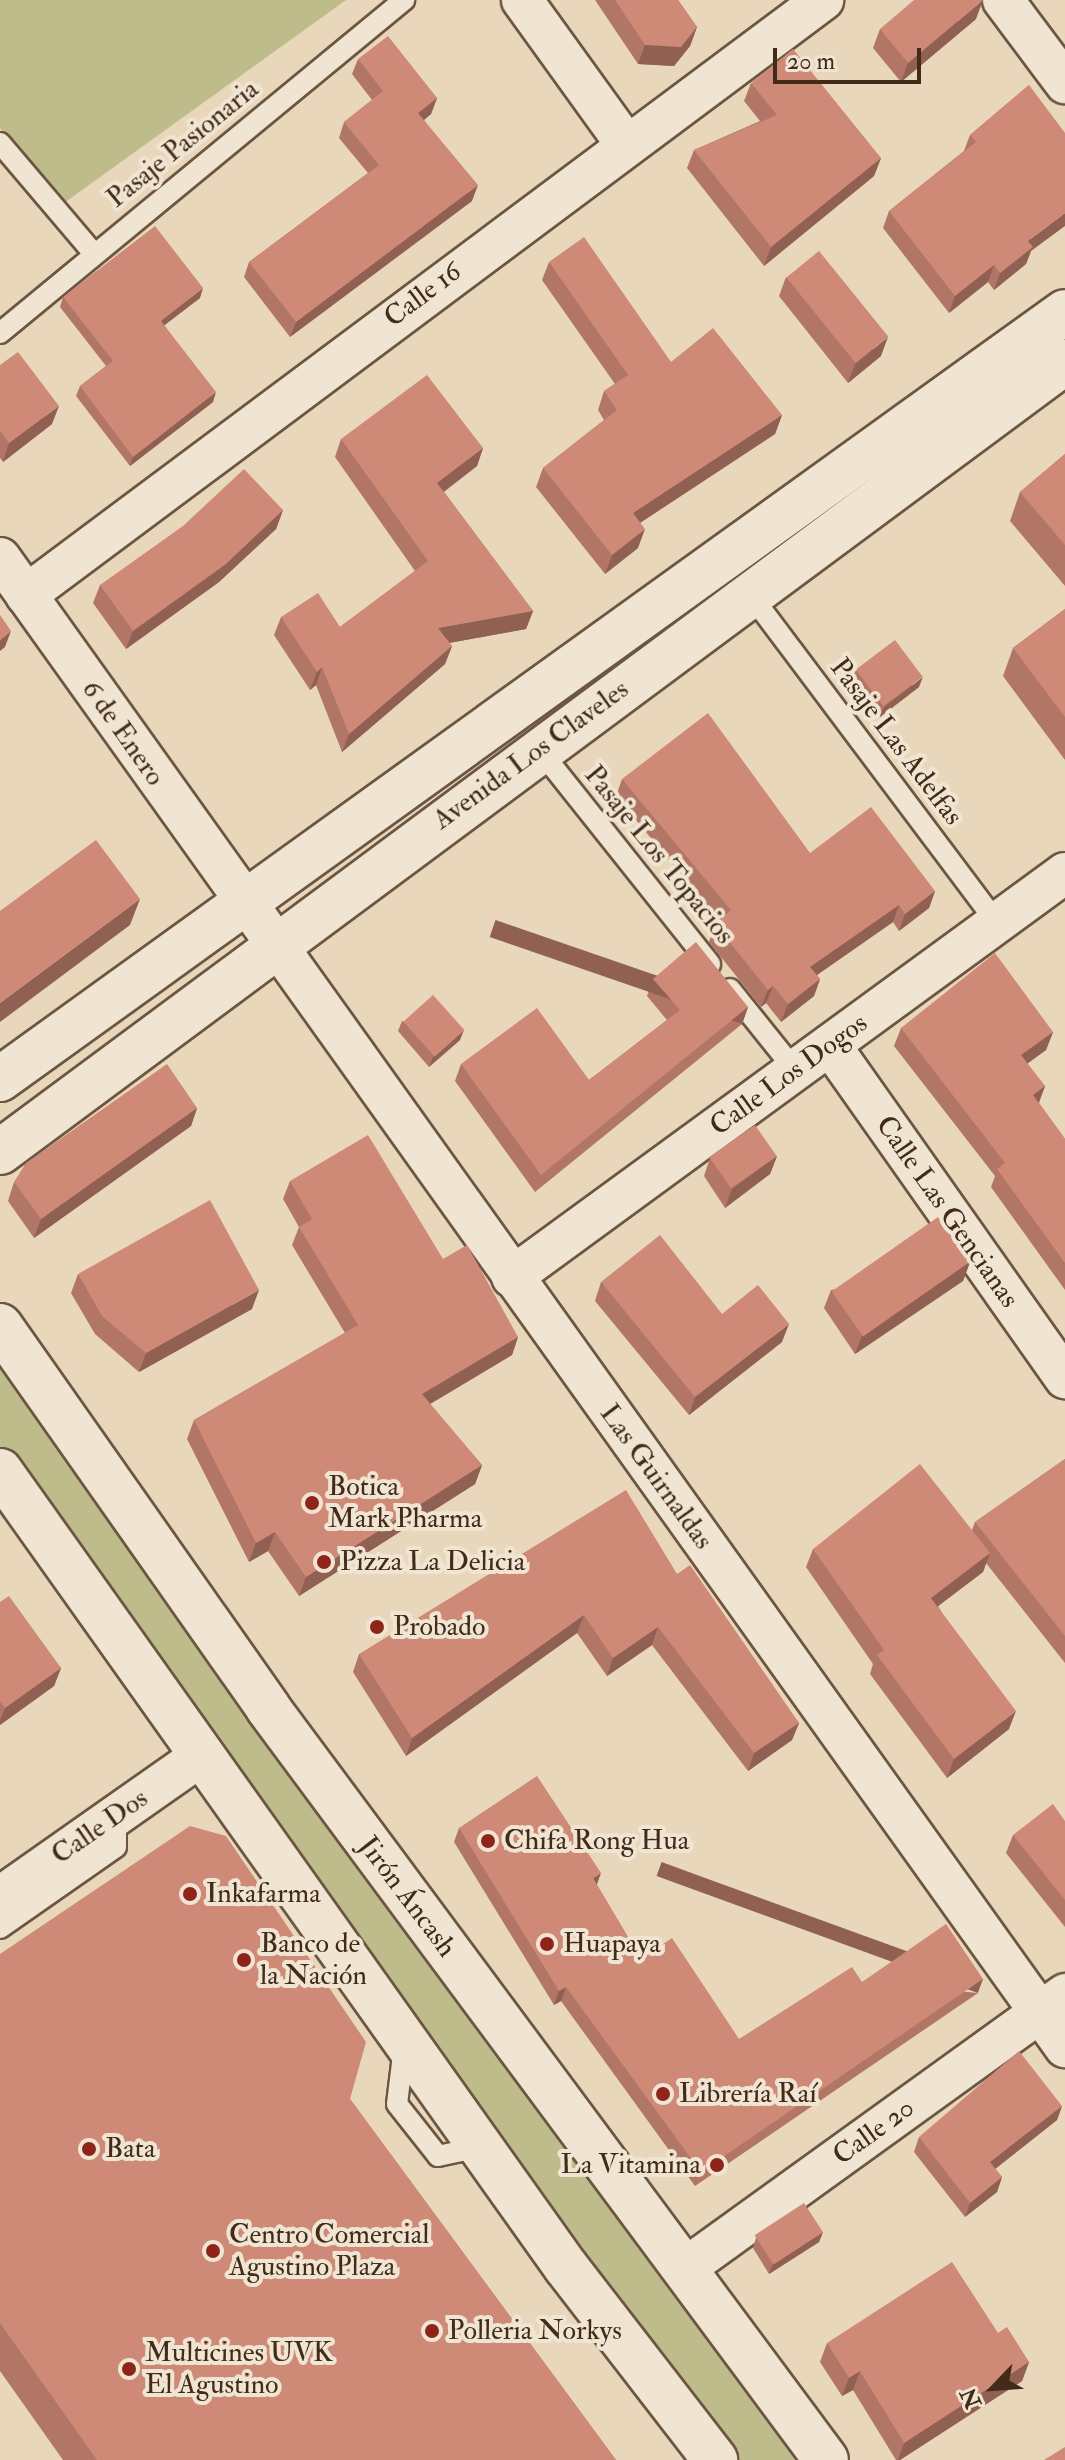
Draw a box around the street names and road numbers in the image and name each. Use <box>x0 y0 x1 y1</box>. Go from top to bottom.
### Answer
street label: Pasaje Pasionaria <box>100 73 266 215</box>
street label: Calle 16 <box>378 255 468 335</box>
street label: Pasaje Las Adelfas <box>822 652 970 832</box>
street label: Avenida Los Claveles <box>427 673 635 837</box>
street label: 6 de Enero <box>74 674 172 792</box>
street label: Pasaje Los Topacios <box>577 759 741 951</box>
street label: Calle Los Dogos <box>704 1007 874 1143</box>
street label: Calle Las Gencianas <box>868 1110 1026 1314</box>
street label: Las Guirnaldas <box>592 1398 720 1556</box>
street label: Calle Dos <box>45 1782 155 1872</box>
street label: Jirón Áncash <box>351 1830 463 1964</box>
street label: Calle 20 <box>827 2091 921 2173</box>

